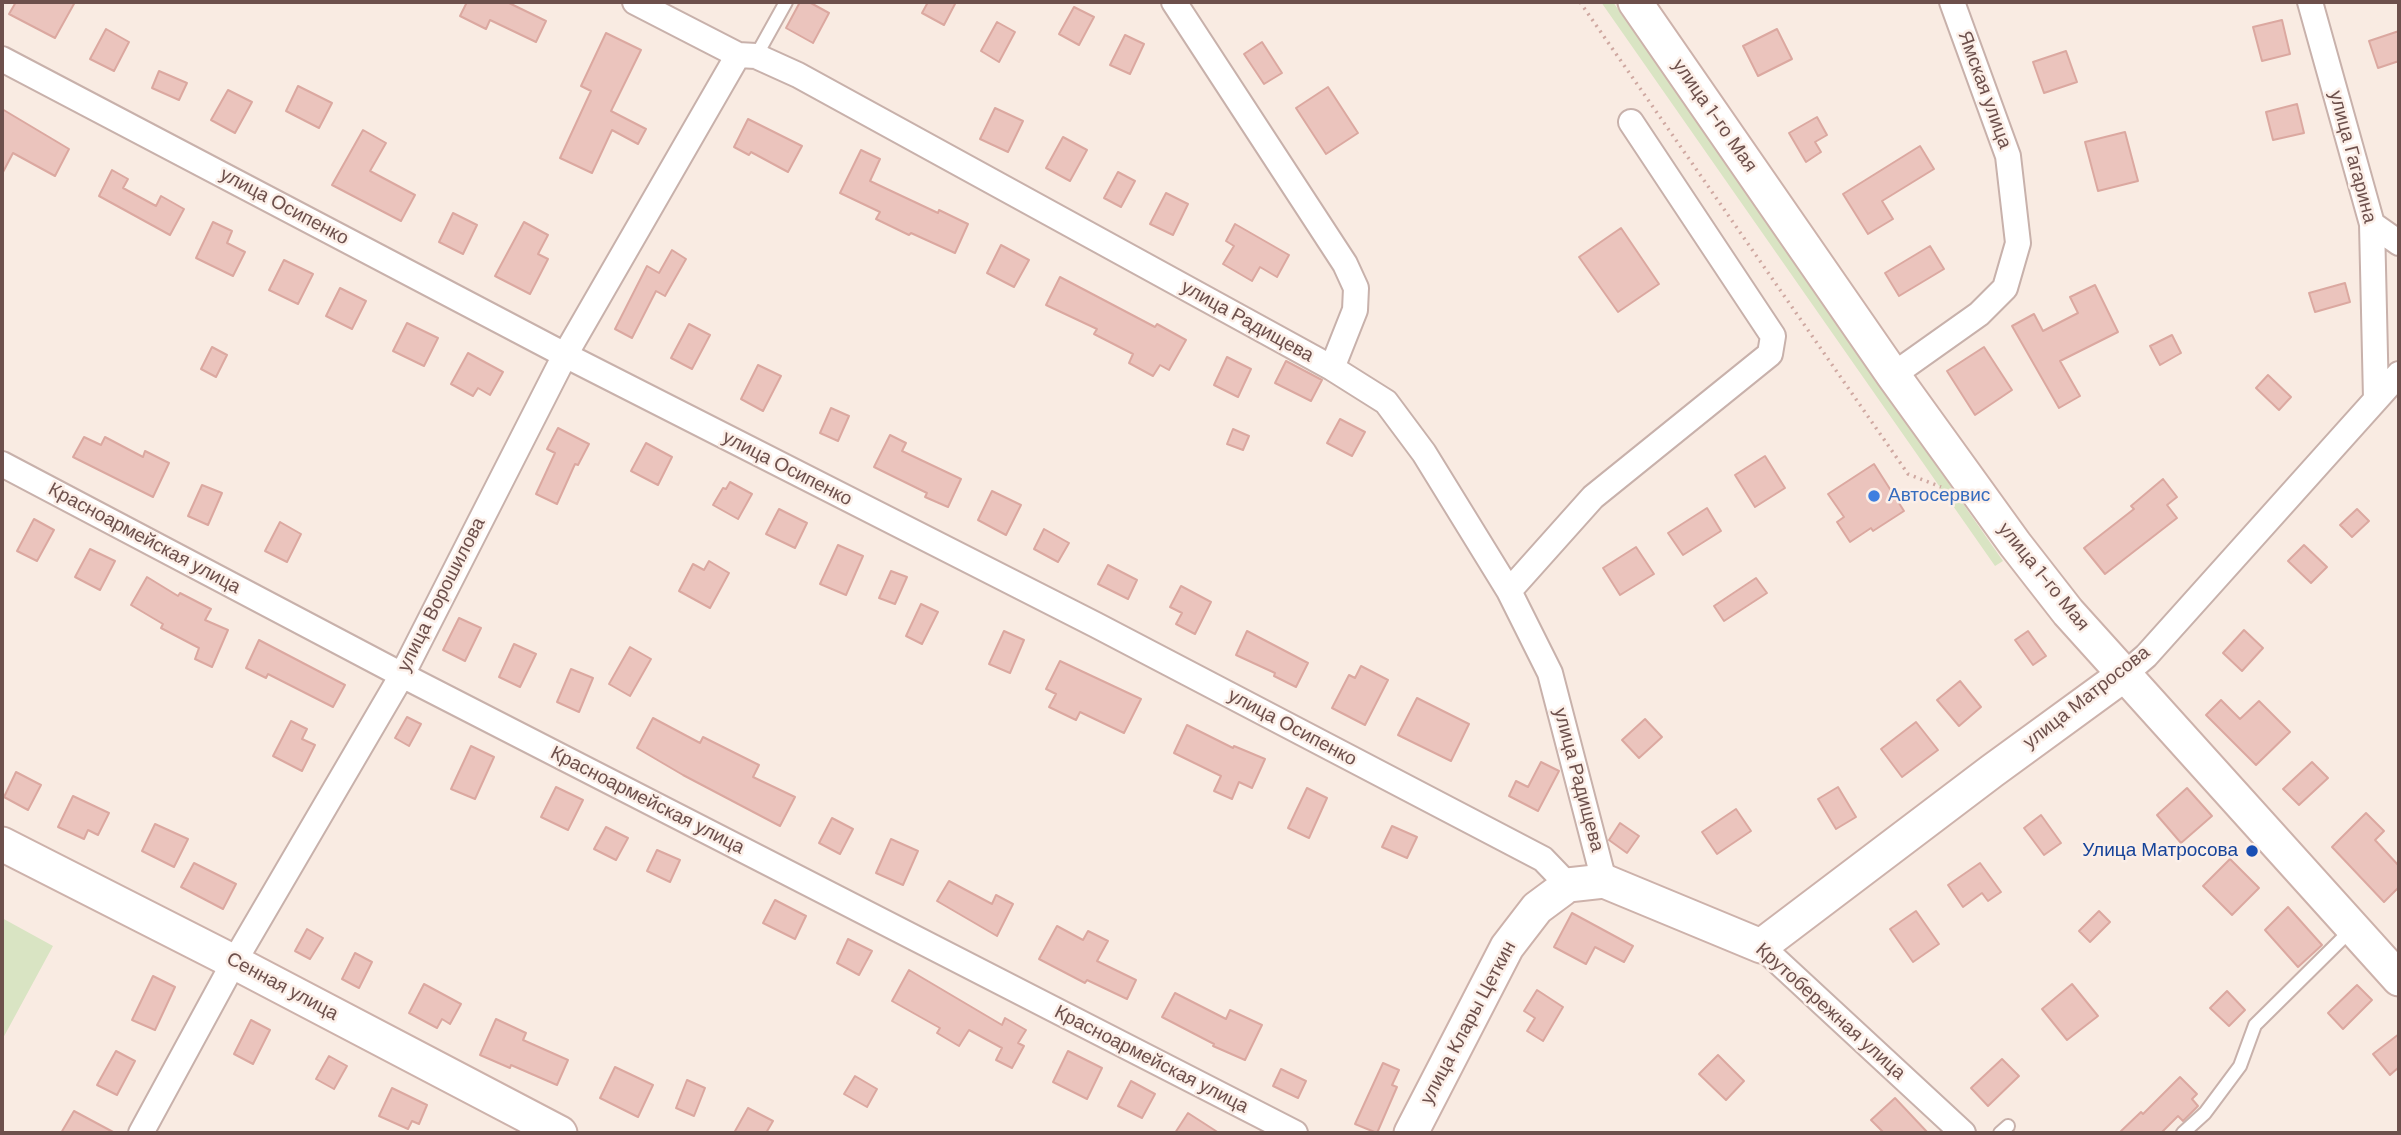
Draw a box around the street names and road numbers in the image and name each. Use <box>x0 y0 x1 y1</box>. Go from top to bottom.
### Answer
street label: Ямская улица <box>1952 28 2016 152</box>
street label: улица 1-го Мая <box>1667 55 1761 177</box>
street label: улица Гагарина <box>2323 88 2381 226</box>
street label: улица Осипенко <box>216 163 352 251</box>
street label: улица Радищева <box>1177 276 1317 368</box>
street label: улица Осипенко <box>718 426 856 512</box>
street label: Красноармейская улица <box>44 479 244 599</box>
street label: улица Ворошилова <box>393 514 491 676</box>
street label: улица 1-го Мая <box>1992 518 2094 636</box>
street label: улица Матросова <box>2019 642 2155 754</box>
street label: улица Осипенко <box>1224 684 1360 772</box>
street label: улица Радищева <box>1548 706 1608 854</box>
street label: Красноармейская улица <box>546 742 748 860</box>
street label: улица Клары Цеткин <box>1416 938 1522 1108</box>
street label: Крутобережная улица <box>1750 939 1910 1085</box>
street label: Сенная улица <box>222 948 342 1026</box>
street label: Красноармейская улица <box>1050 1001 1252 1119</box>

